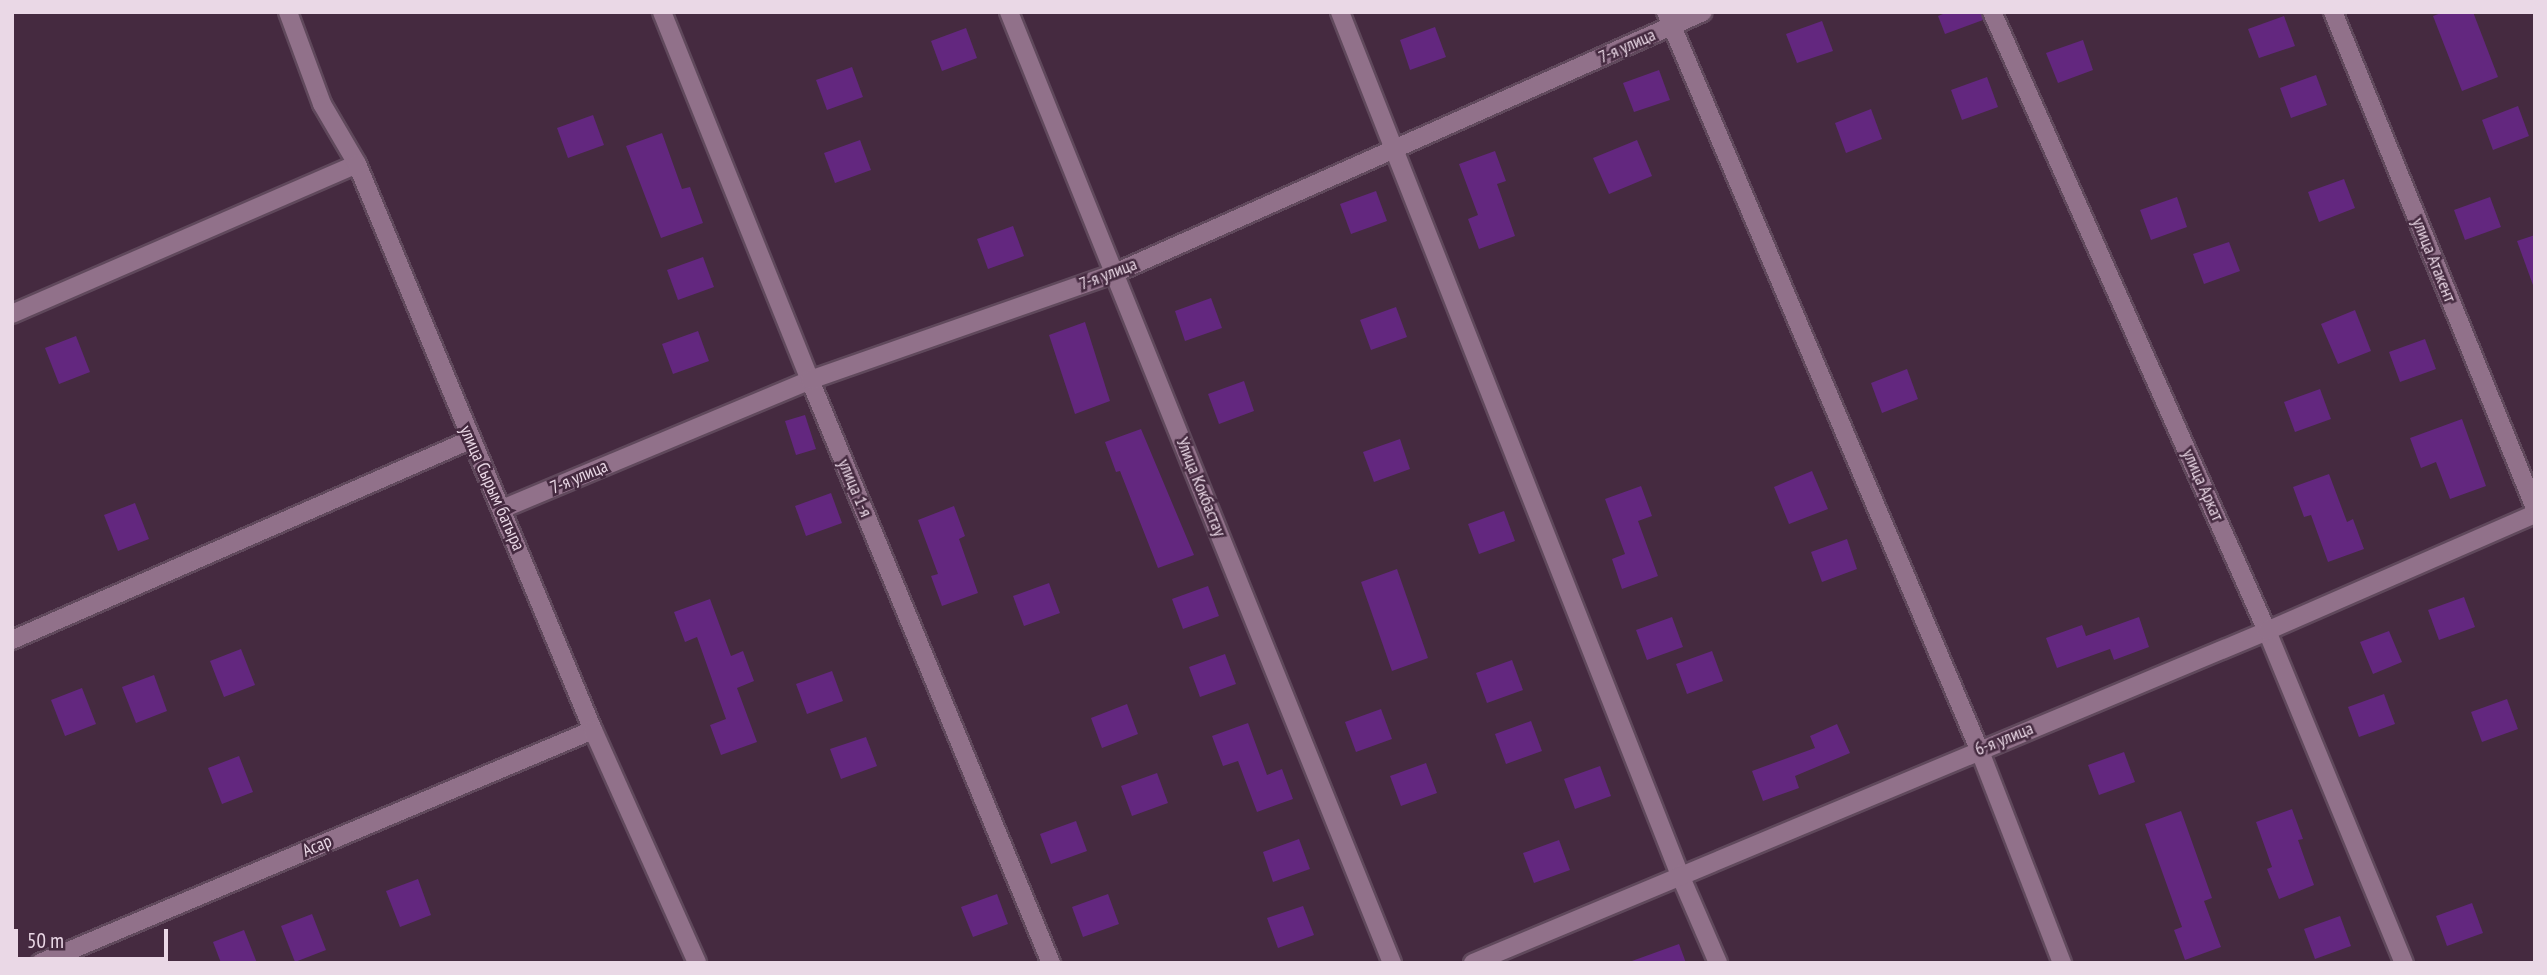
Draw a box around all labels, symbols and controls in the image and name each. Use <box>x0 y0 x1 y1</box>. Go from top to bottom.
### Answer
street label: 7-я улица <box>1595 24 1659 68</box>
street label: улица Атакент <box>2407 214 2461 306</box>
street label: 7-я улица <box>1076 253 1140 295</box>
street label: улица Сырым батыра <box>455 422 529 554</box>
street label: Улица Кокбастау <box>1171 434 1231 540</box>
street label: улица Аркат <box>2177 445 2229 525</box>
street label: 7-я улица <box>547 455 611 499</box>
street label: улица 1-я <box>833 456 877 520</box>
street label: 6-я улица <box>1972 718 2036 760</box>
street label: Асар <box>299 830 335 862</box>
scale bar <box>18 916 172 960</box>
text: 50 m <box>27 927 64 954</box>

